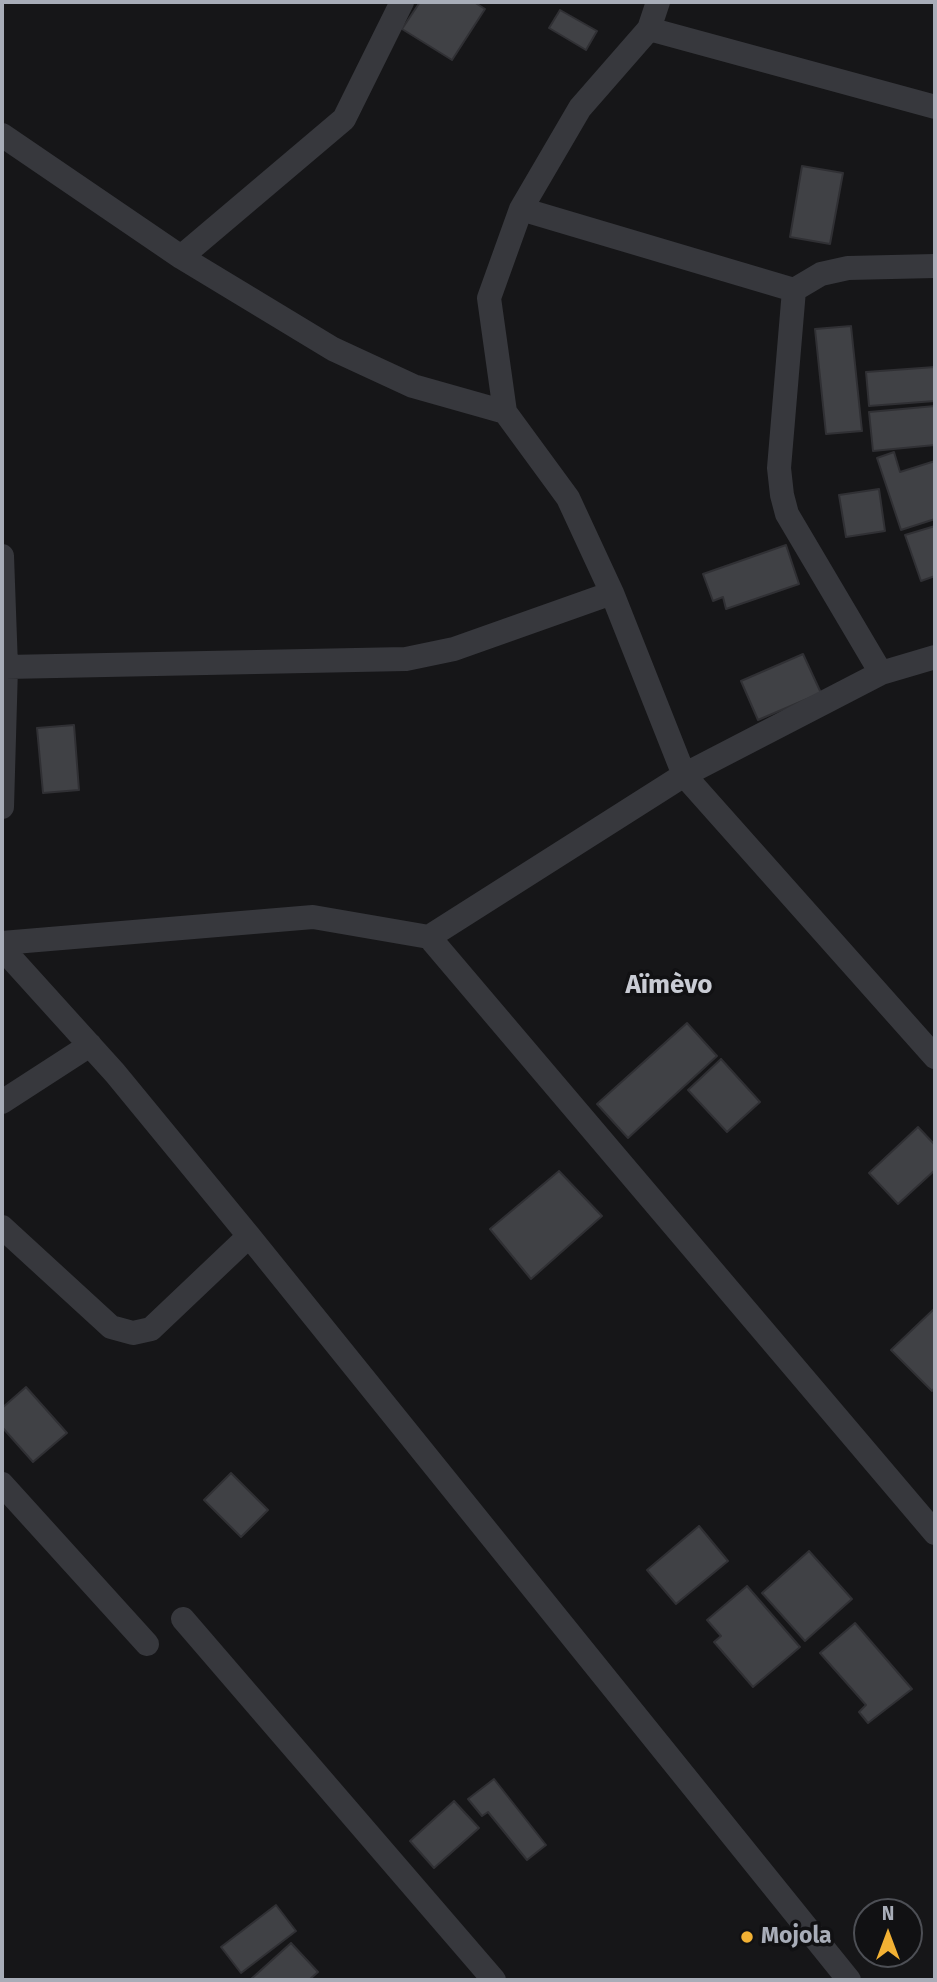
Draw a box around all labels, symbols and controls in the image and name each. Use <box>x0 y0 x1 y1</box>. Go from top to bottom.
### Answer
district label: Aïmèvo <box>625 970 713 1002</box>
north arrow <box>853 1898 923 1968</box>
text: N <box>882 1902 894 1925</box>
place label: Mojola <box>761 1923 832 1951</box>
marker: Mojola <box>739 1929 755 1945</box>

